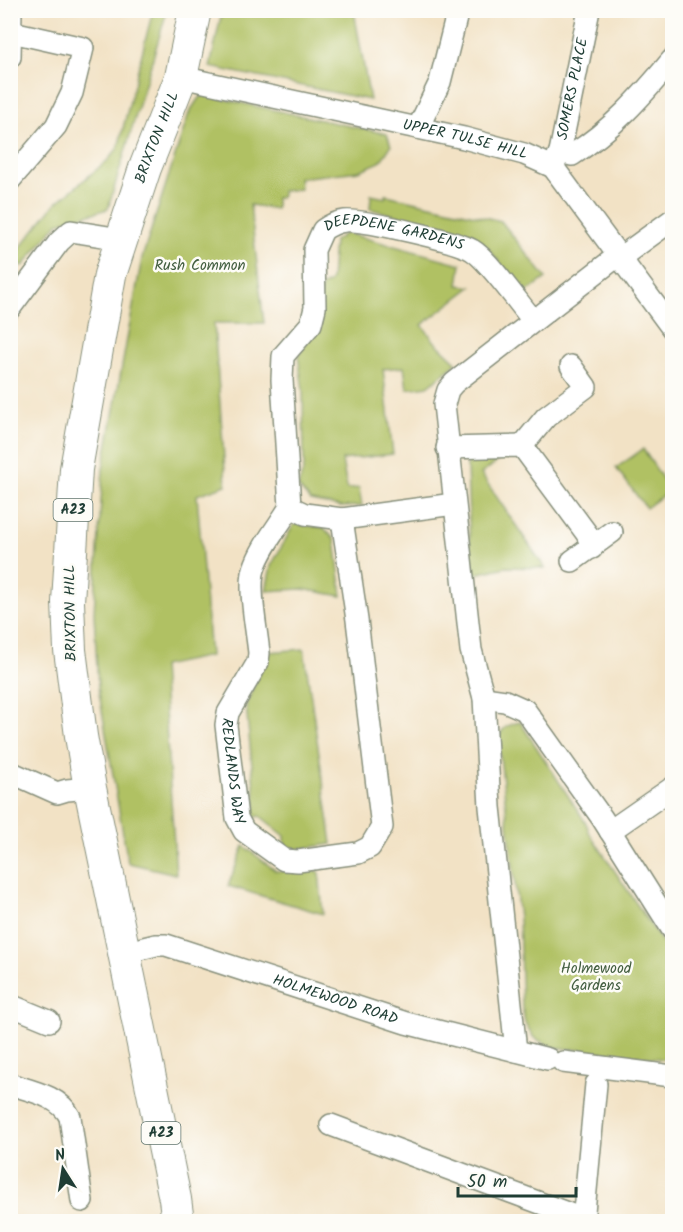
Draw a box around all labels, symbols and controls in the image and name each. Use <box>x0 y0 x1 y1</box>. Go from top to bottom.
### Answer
street label: SOMERS PLACE <box>551 34 595 142</box>
street label: BRIXTON HILL <box>129 88 186 187</box>
street label: UPPER TULSE HILL <box>400 113 530 166</box>
street label: DEEPDENE GARDENS <box>319 209 467 258</box>
park label: Rush Common <box>155 254 245 278</box>
road number: A23 <box>54 499 92 521</box>
street label: BRIXTON HILL <box>58 564 84 662</box>
street label: REDLANDS WAY <box>214 716 252 831</box>
park label: Holmewood Gardens <box>561 957 632 998</box>
street label: HOLMEWOOD ROAD <box>269 968 401 1032</box>
road number: A23 <box>142 1122 180 1144</box>
north arrow <box>33 1139 93 1199</box>
text: N <box>53 1143 68 1169</box>
scale bar <box>458 1160 576 1198</box>
text: 50 m <box>467 1168 507 1197</box>

